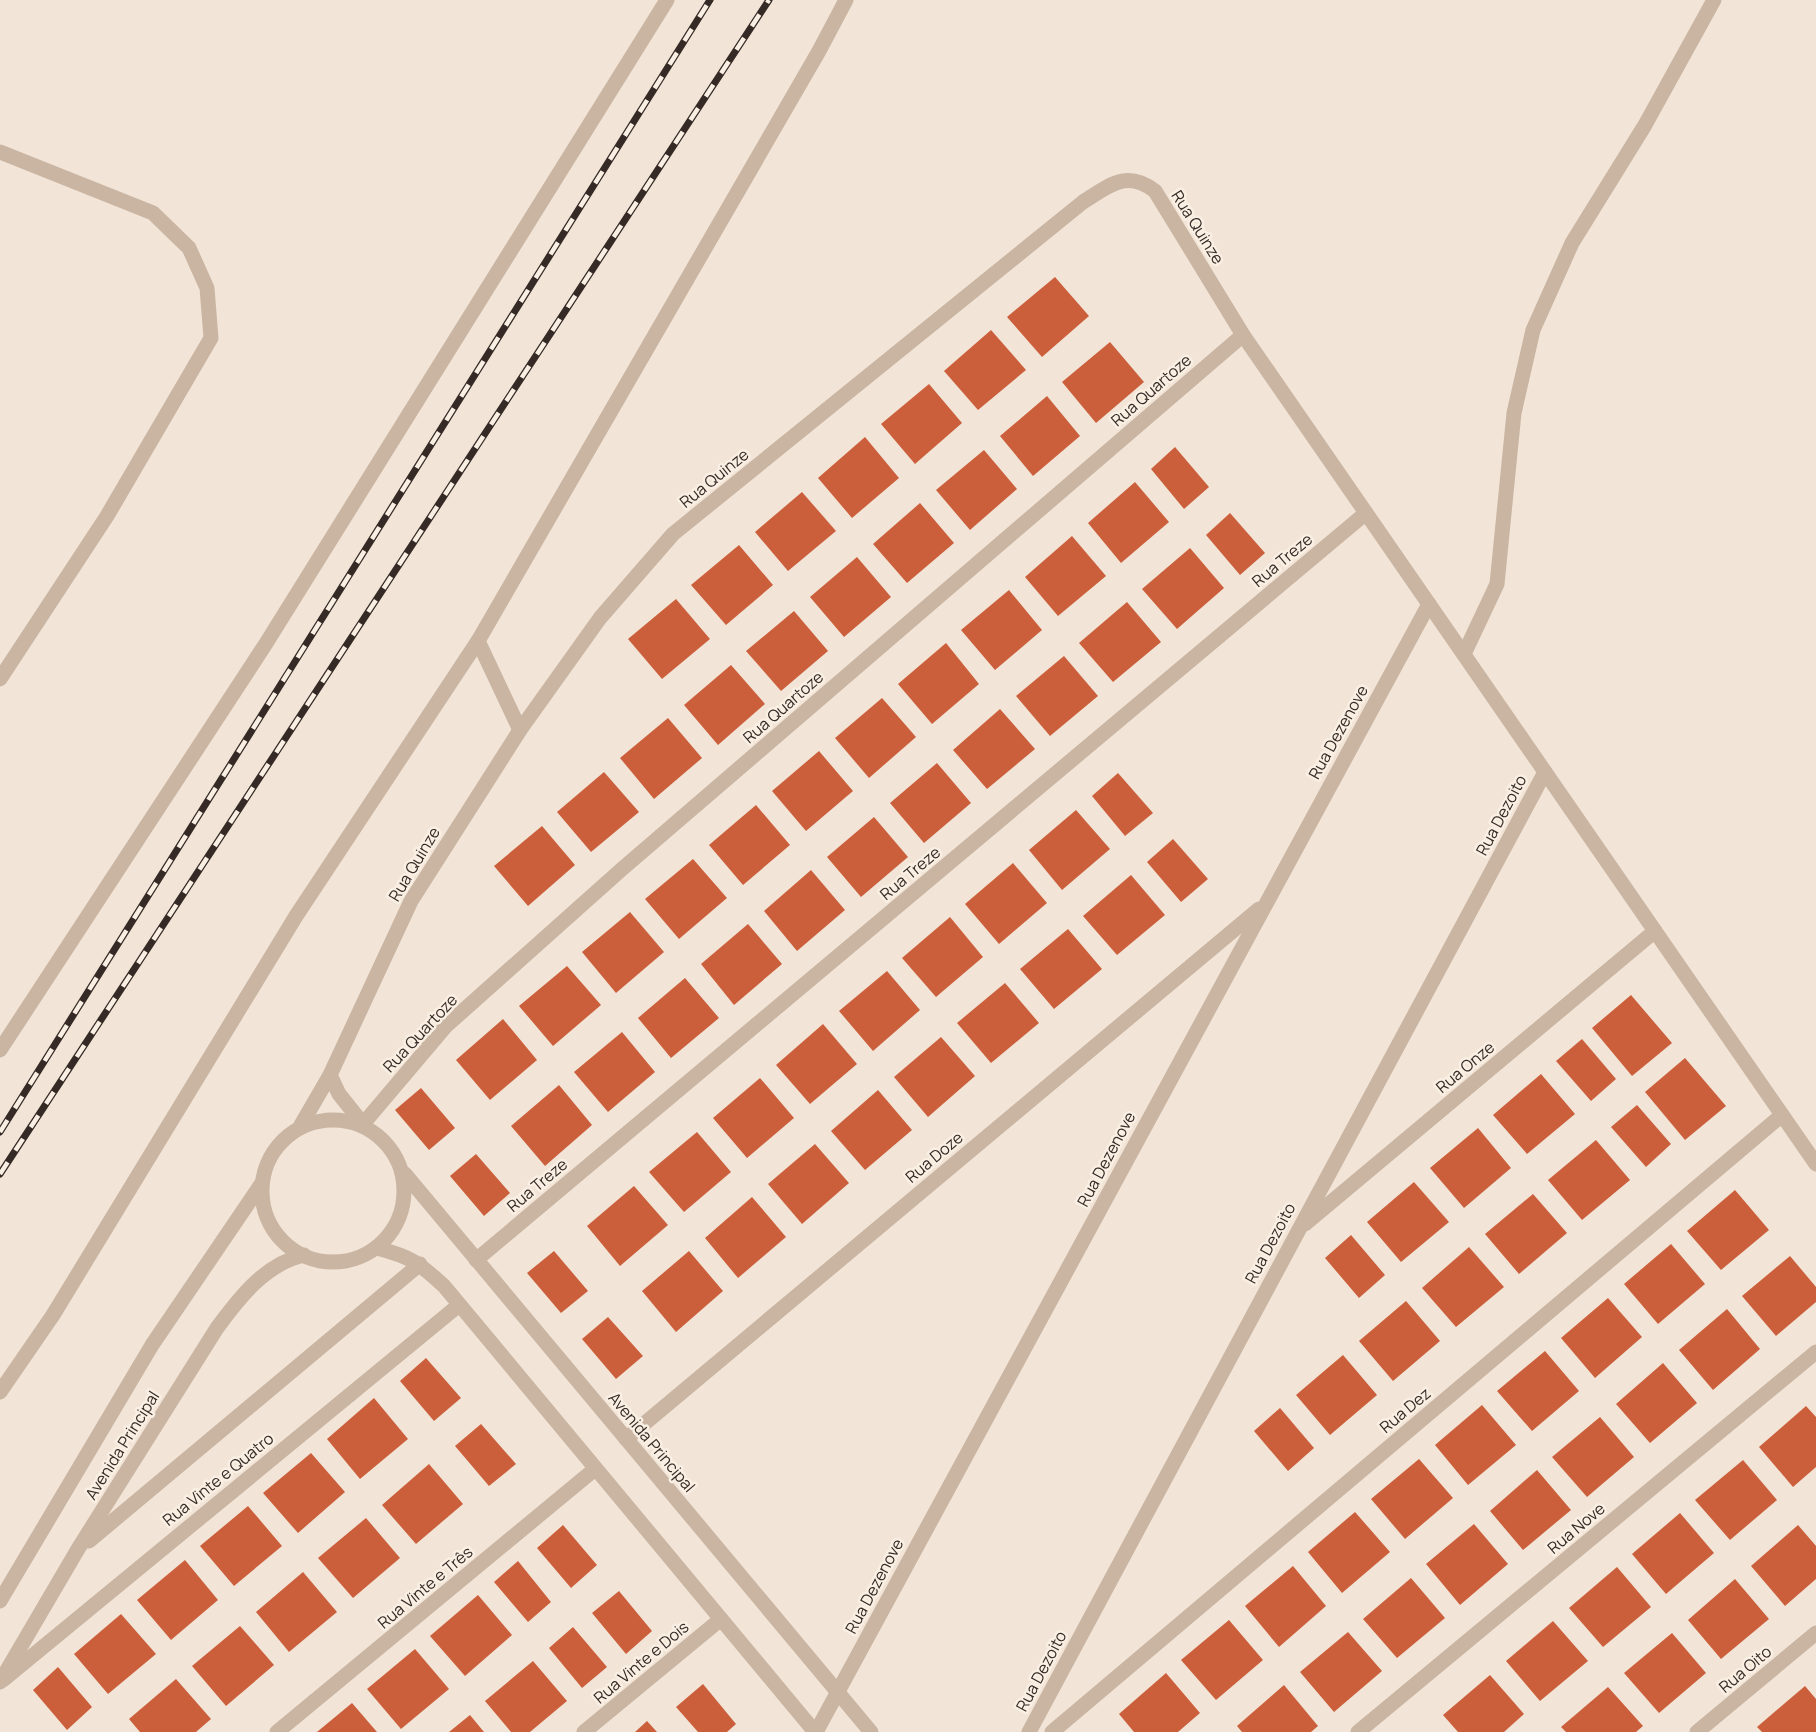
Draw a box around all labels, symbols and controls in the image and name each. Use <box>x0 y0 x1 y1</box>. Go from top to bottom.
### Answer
street label: Rua Quinze <box>1167 186 1229 268</box>
street label: Rua Quartoze <box>1106 349 1196 431</box>
street label: Rua Quinze <box>675 443 753 513</box>
street label: Rua Treze <box>1247 528 1317 592</box>
street label: Rua Quartoze <box>738 666 828 748</box>
street label: Rua Dezenove <box>1303 681 1373 783</box>
street label: Rua Dezoito <box>1471 771 1531 859</box>
street label: Rua Quinze <box>383 823 445 905</box>
street label: Rua Treze <box>875 841 945 905</box>
street label: Rua Quartoze <box>378 989 462 1077</box>
street label: Rua Onze <box>1431 1036 1499 1098</box>
street label: Rua Dezenove <box>1072 1108 1140 1210</box>
street label: Rua Doze <box>901 1126 967 1188</box>
street label: Rua Treze <box>502 1153 572 1217</box>
street label: Rua Dezoito <box>1240 1199 1300 1287</box>
street label: Rua Dez <box>1375 1382 1435 1438</box>
street label: Avenida Principal <box>80 1386 164 1504</box>
street label: Avenida Principal <box>604 1387 700 1497</box>
street label: Rua Vinte e Quatro <box>158 1427 278 1531</box>
street label: Rua Nove <box>1543 1497 1609 1559</box>
street label: Rua Dezenove <box>840 1535 908 1637</box>
street label: Rua Vinte e Três <box>373 1541 477 1633</box>
street label: Rua Vinte e Dois <box>589 1616 693 1708</box>
street label: Rua Dezoito <box>1011 1627 1071 1715</box>
street label: Rua Oito <box>1714 1640 1776 1698</box>

